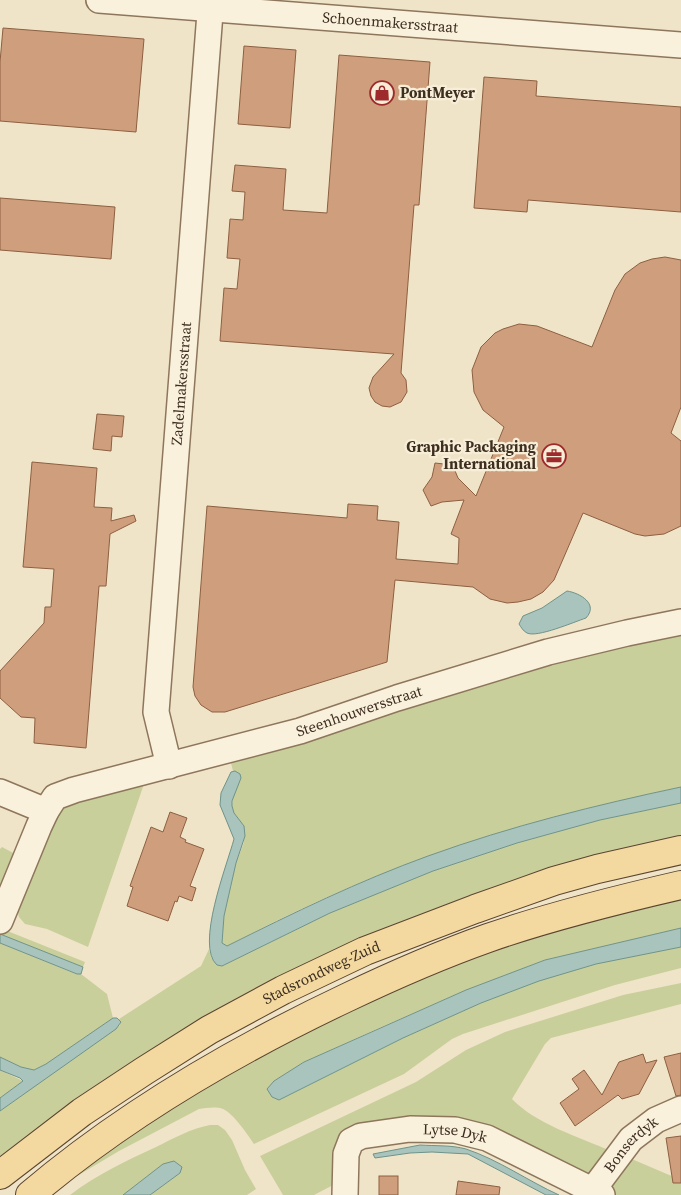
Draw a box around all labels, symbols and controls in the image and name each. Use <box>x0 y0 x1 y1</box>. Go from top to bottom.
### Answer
street label: Schoenmakersstraat <box>322 6 459 38</box>
shop icon: PontMeyer <box>369 80 395 106</box>
place label: PontMeyer <box>400 82 475 103</box>
street label: Zadelmakersstraat <box>166 321 196 446</box>
place label: Graphic Packaging International <box>406 436 536 474</box>
office icon: Graphic Packaging International <box>541 443 567 469</box>
street label: Steenhouwersstraat <box>293 680 425 742</box>
street label: Stadsrondweg-Zuid <box>259 935 383 1009</box>
street label: Bonserdyk <box>598 1111 663 1177</box>
street label: Lytse Dyk <box>423 1118 490 1148</box>

